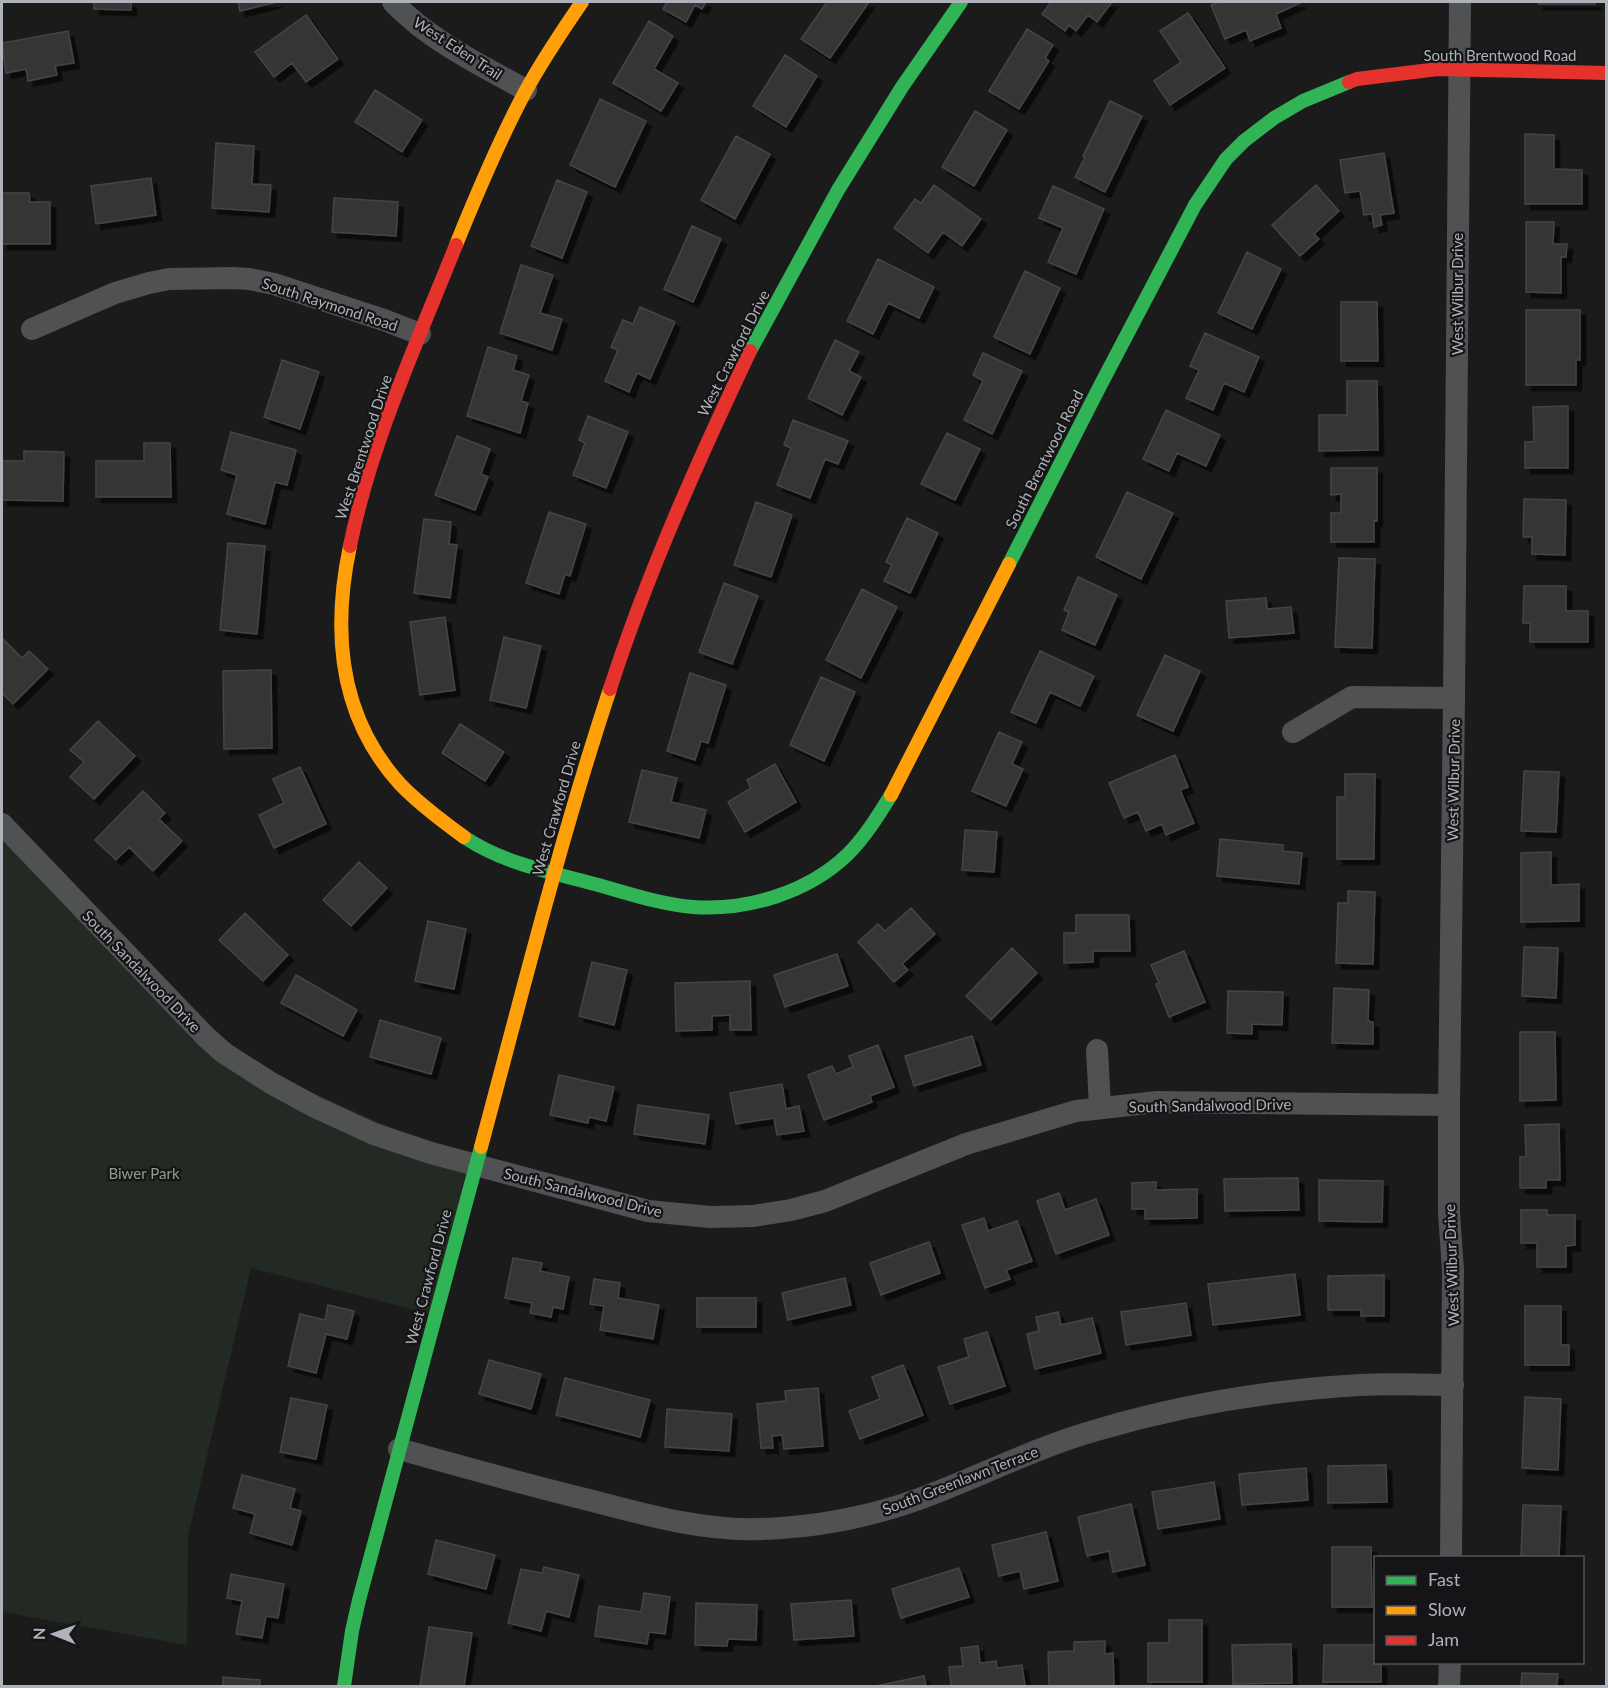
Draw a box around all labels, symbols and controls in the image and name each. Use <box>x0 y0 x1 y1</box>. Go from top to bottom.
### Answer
street label: West Eden Trail <box>410 13 506 83</box>
street label: South Brentwood Road <box>1424 46 1577 64</box>
street label: West Wilbur Drive <box>1448 233 1466 355</box>
street label: South Raymond Road <box>260 274 400 334</box>
street label: West Crawford Drive <box>693 287 773 419</box>
street label: West Brentwood Drive <box>331 372 395 522</box>
street label: South Brentwood Road <box>1001 387 1087 531</box>
street label: West Wilbur Drive <box>1443 719 1463 841</box>
street label: West Crawford Drive <box>528 738 584 878</box>
street label: South Sandalwood Drive <box>79 906 205 1036</box>
street label: South Sandalwood Drive <box>1129 1095 1291 1115</box>
park label: Biwer Park <box>108 1164 180 1182</box>
street label: South Sandalwood Drive <box>502 1164 664 1220</box>
street label: West Wilbur Drive <box>1440 1204 1462 1326</box>
street label: West Crawford Drive <box>401 1207 455 1347</box>
street label: South Greenlawn Terrace <box>880 1442 1041 1518</box>
legend <box>1374 1556 1584 1664</box>
text: Fast <box>1428 1568 1461 1590</box>
text: Slow <box>1428 1598 1466 1620</box>
north arrow <box>24 1604 84 1664</box>
text: N <box>29 1627 48 1640</box>
text: Jam <box>1428 1628 1459 1650</box>

